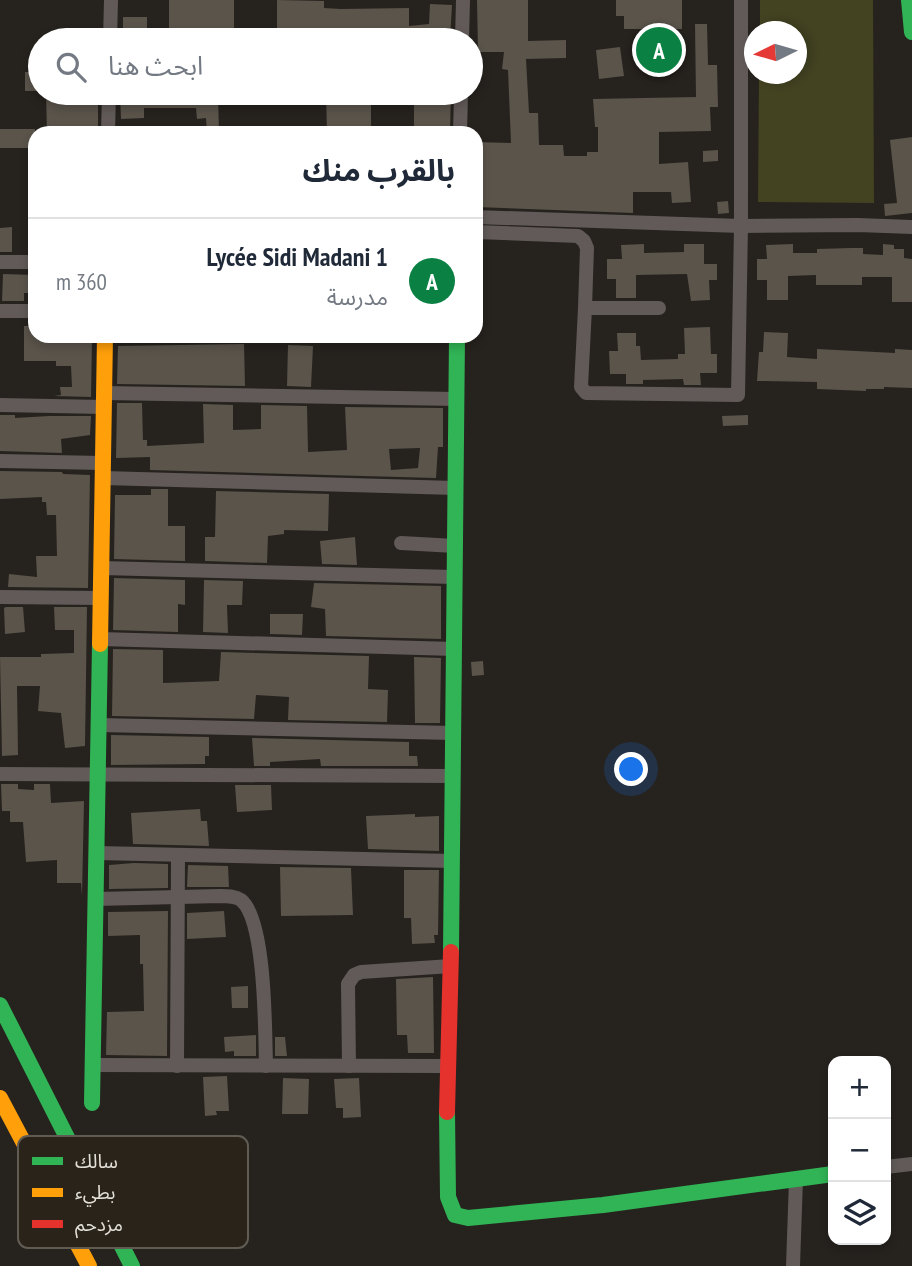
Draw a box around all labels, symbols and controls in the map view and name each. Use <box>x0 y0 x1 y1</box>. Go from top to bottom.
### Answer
north arrow <box>744 21 807 84</box>
pin: A <box>636 24 682 76</box>
search box <box>28 28 483 105</box>
icon: search <box>52 48 90 86</box>
text: ابحث هنا <box>108 49 203 82</box>
text: بالقرب منك <box>303 150 455 189</box>
text: Lycée Sidi Madani 1 <box>207 240 388 273</box>
text: 360 m <box>56 267 107 296</box>
text: A <box>426 267 438 296</box>
text: مدرسة <box>327 282 388 311</box>
your location <box>614 752 648 786</box>
map controls <box>828 1056 891 1245</box>
button: + <box>828 1056 891 1119</box>
button: − <box>828 1119 891 1182</box>
legend <box>18 1136 248 1248</box>
text: سالك <box>75 1149 118 1173</box>
text: بطيء <box>75 1180 115 1207</box>
button: layers <box>828 1182 891 1245</box>
text: مزدحم <box>75 1212 123 1239</box>

